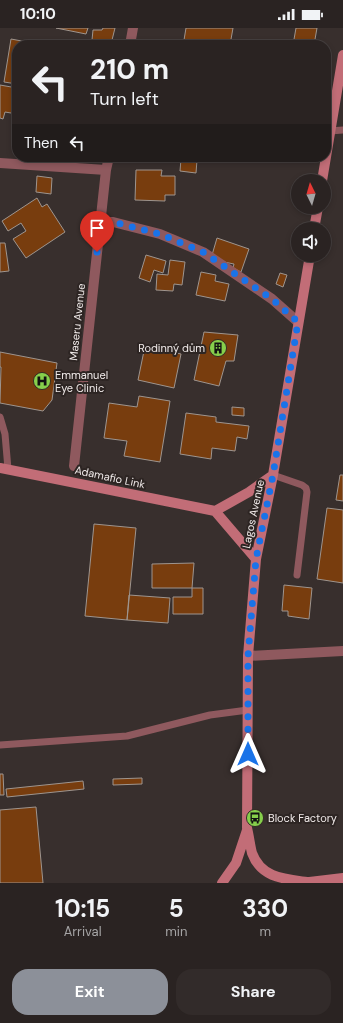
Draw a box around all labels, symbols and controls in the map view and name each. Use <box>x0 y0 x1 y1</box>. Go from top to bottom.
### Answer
text: 10:10 <box>20 4 56 24</box>
text: 210 m <box>90 51 169 88</box>
icon: left <box>24 56 76 108</box>
text: Turn left <box>90 87 159 111</box>
icon: left <box>66 132 88 154</box>
text: Then <box>24 133 58 153</box>
north arrow <box>291 174 331 214</box>
map controls <box>291 174 331 262</box>
pin <box>80 211 114 252</box>
icon: arrive <box>86 217 108 239</box>
button: sound <box>291 222 331 262</box>
street label: Maseru Avenue <box>66 283 88 361</box>
building icon: Rodinný dům <box>208 338 228 358</box>
place label: Rodinný dům <box>138 341 205 355</box>
place label: Emmanuel Eye Clinic <box>55 368 108 395</box>
hospital icon: Emmanuel Eye Clinic <box>32 371 52 391</box>
street label: Adamafio Link <box>74 463 147 491</box>
street label: Lagos Avenue <box>239 478 267 550</box>
position arrow <box>227 733 269 775</box>
bus stop icon: Block Factory <box>245 808 265 828</box>
place label: Block Factory <box>268 811 337 825</box>
text: 10:15 <box>55 893 110 924</box>
text: 5 <box>169 893 184 924</box>
text: 330 <box>242 893 288 924</box>
text: Arrival <box>64 923 102 940</box>
text: min <box>165 923 187 940</box>
text: m <box>259 923 271 940</box>
button: Exit <box>12 969 168 1015</box>
button: Share <box>176 969 331 1015</box>

